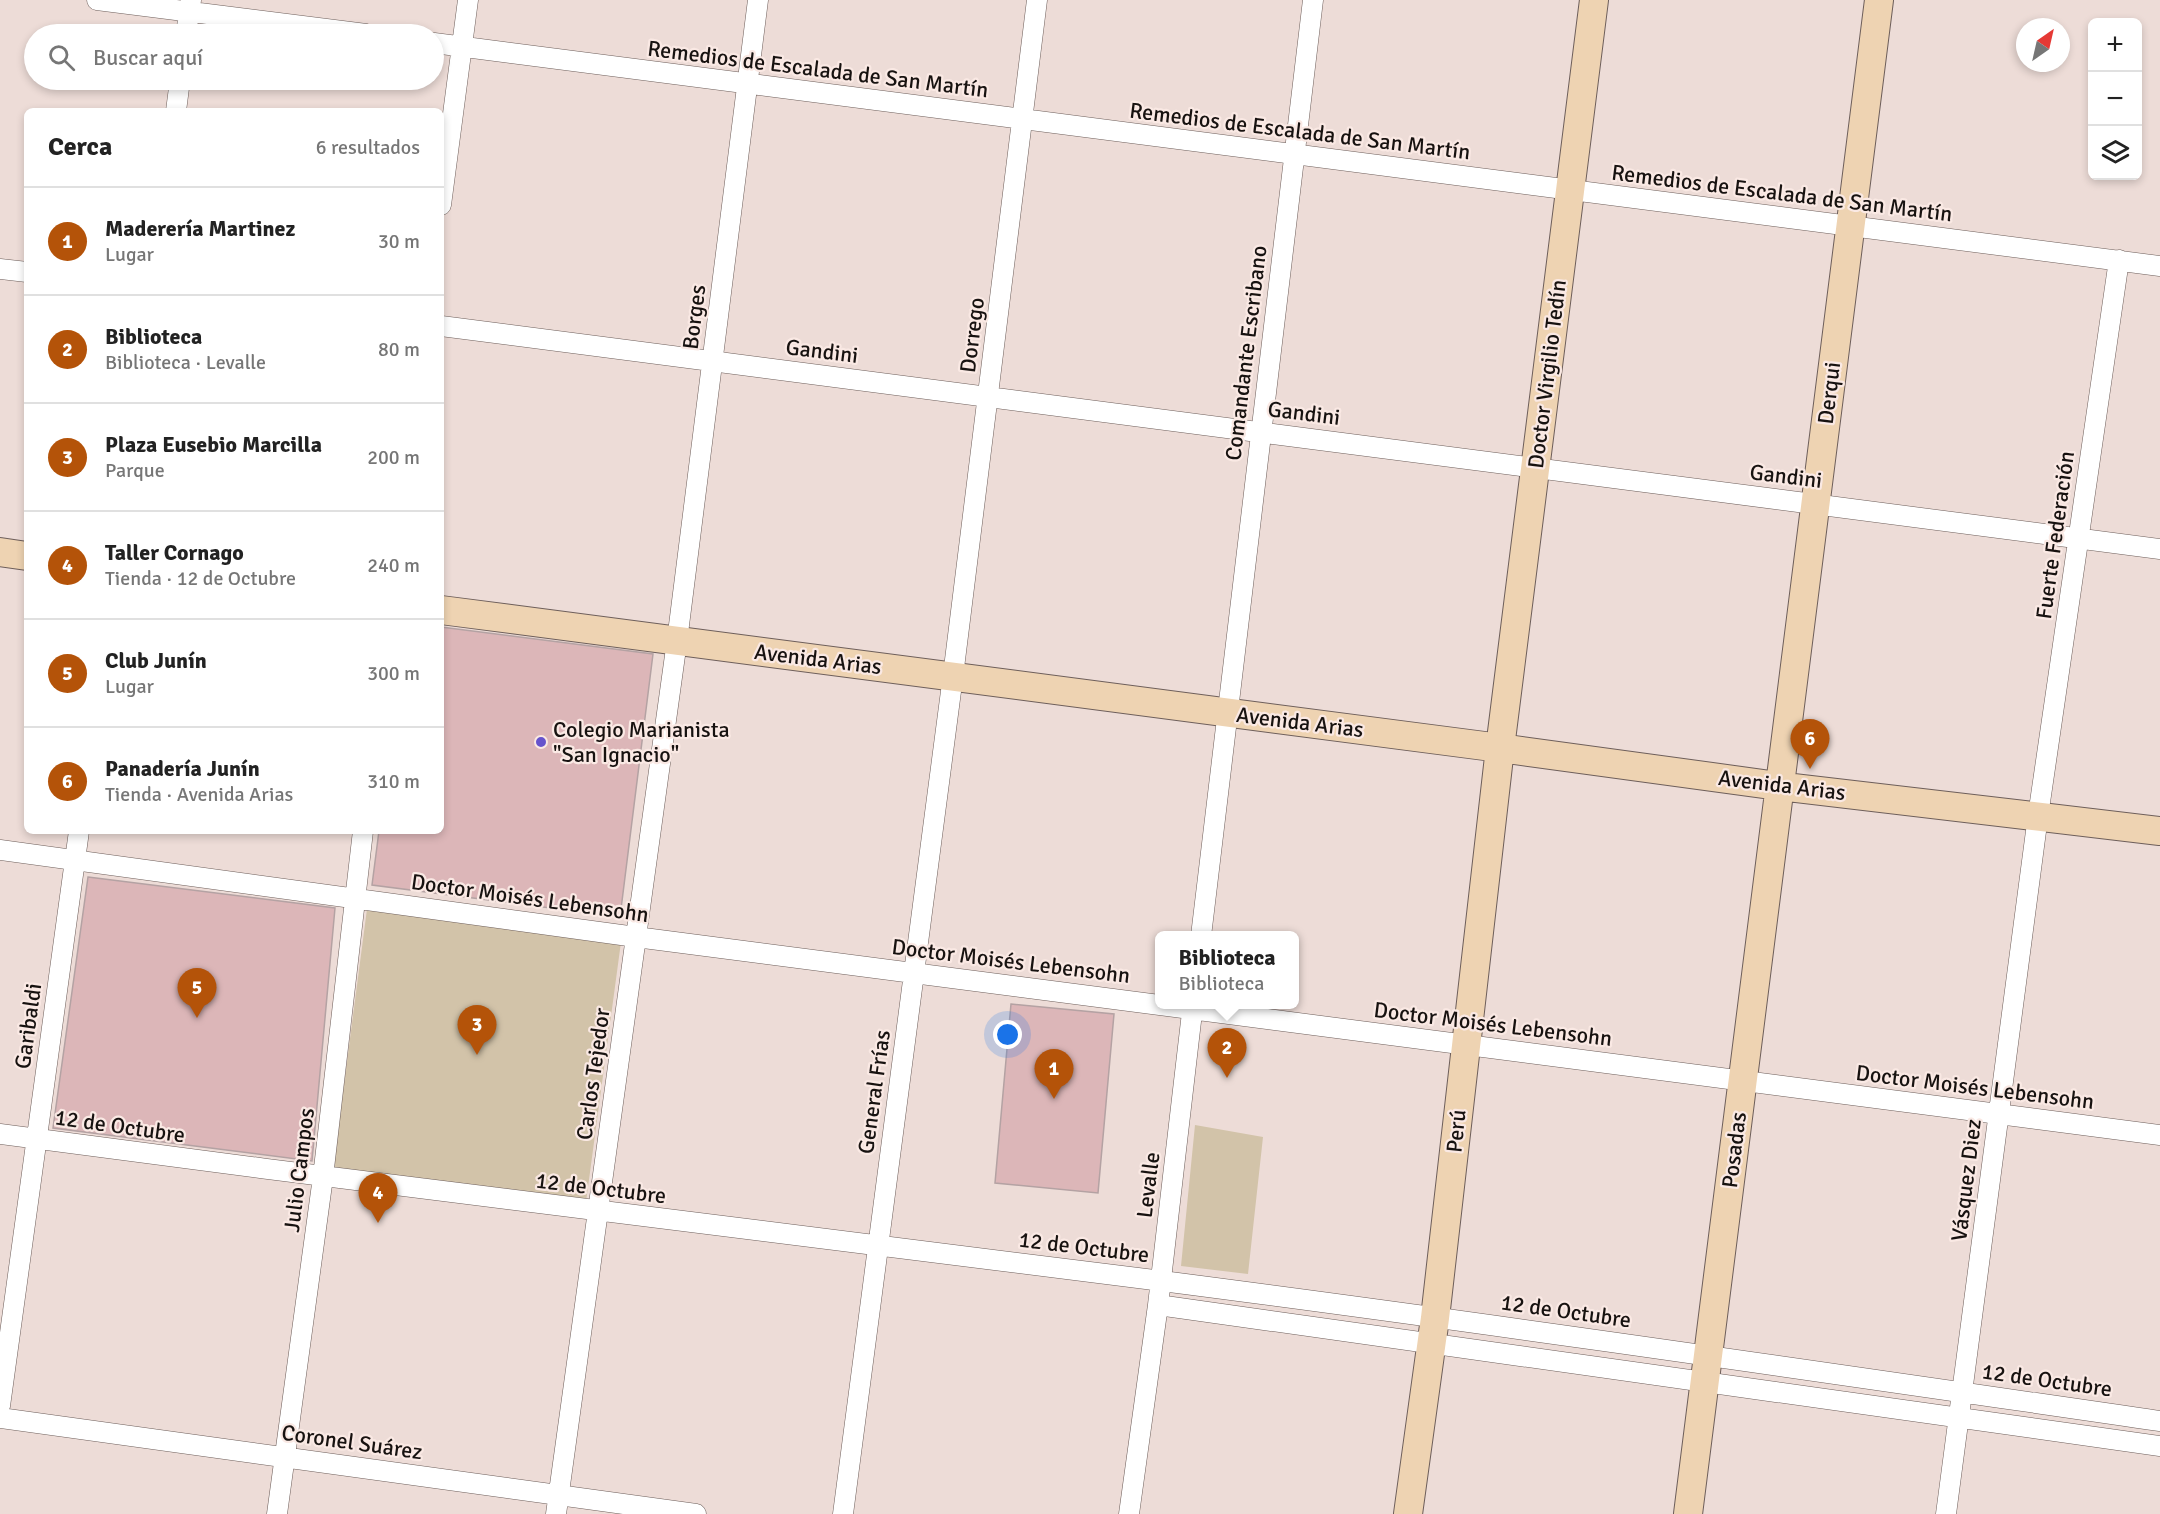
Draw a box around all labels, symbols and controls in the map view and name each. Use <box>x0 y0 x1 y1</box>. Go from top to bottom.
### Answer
north arrow <box>2016 18 2070 72</box>
map controls <box>2088 18 2142 180</box>
button: + <box>2088 18 2142 72</box>
search box <box>24 24 444 90</box>
street label: Remedios de Escalada de San Martín <box>646 35 990 103</box>
icon: search <box>45 41 78 74</box>
text: Buscar aquí <box>93 44 203 71</box>
button: − <box>2088 72 2142 126</box>
street label: Remedios de Escalada de San Martín <box>1128 97 1472 165</box>
button: layers <box>2088 126 2142 180</box>
text: Cerca <box>48 131 112 163</box>
text: 6 resultados <box>316 135 420 160</box>
street label: Remedios de Escalada de San Martín <box>1610 159 1954 227</box>
text: Maderería Martinez <box>105 215 295 242</box>
text: 1 <box>62 229 73 254</box>
text: 30 m <box>378 229 420 254</box>
text: Lugar <box>105 242 154 267</box>
street label: Comandante Escribano <box>1219 244 1273 462</box>
street label: Doctor Virgilio Tedín <box>1522 278 1572 470</box>
street label: Borges <box>677 283 711 351</box>
street label: Dorrego <box>954 296 990 374</box>
text: Biblioteca <box>105 323 202 350</box>
street label: Gandini <box>784 333 860 369</box>
text: 2 <box>62 337 73 362</box>
text: 80 m <box>378 337 420 362</box>
text: Biblioteca · Levalle <box>105 350 266 375</box>
street label: Derqui <box>1812 360 1846 426</box>
street label: Gandini <box>1266 395 1342 431</box>
text: Plaza Eusebio Marcilla <box>105 431 322 458</box>
text: 3 <box>62 445 73 470</box>
text: 200 m <box>367 445 420 470</box>
street label: Fuerte Federación <box>2030 449 2080 621</box>
text: Parque <box>105 458 165 483</box>
street label: Gandini <box>1748 458 1824 494</box>
text: Taller Cornago <box>105 539 244 566</box>
text: 4 <box>62 553 73 578</box>
text: 240 m <box>367 553 420 578</box>
text: Tienda · 12 de Octubre <box>105 566 296 591</box>
street label: Avenida Arias <box>753 638 883 680</box>
text: Club Junín <box>105 647 207 674</box>
text: 5 <box>62 661 73 686</box>
text: 300 m <box>367 661 420 686</box>
text: Lugar <box>105 674 154 699</box>
street label: Avenida Arias <box>1235 701 1365 743</box>
place label: Colegio Marianista "San Ignacio" <box>553 716 730 768</box>
pin: 6 <box>1790 720 1830 769</box>
marker: Colegio Marianista "San Ignacio" <box>534 735 548 749</box>
text: Panadería Junín <box>105 755 260 782</box>
street label: Avenida Arias <box>1717 764 1847 806</box>
text: 6 <box>62 769 73 794</box>
text: 310 m <box>367 769 420 794</box>
text: Tienda · Avenida Arias <box>105 782 293 807</box>
street label: Doctor Moisés Lebensohn <box>409 868 651 928</box>
popup <box>1155 931 1299 1009</box>
street label: Doctor Moisés Lebensohn <box>890 933 1132 989</box>
text: Biblioteca <box>1178 944 1276 971</box>
pin: 5 <box>178 968 216 1018</box>
text: Biblioteca <box>1178 971 1264 996</box>
street label: Garibaldi <box>9 981 47 1071</box>
street label: Doctor Moisés Lebensohn <box>1372 996 1614 1052</box>
pin: 3 <box>458 1006 496 1055</box>
street label: Carlos Tejedor <box>570 1006 616 1142</box>
your location <box>993 1020 1022 1049</box>
street label: General Frías <box>852 1028 896 1156</box>
pin: 2 <box>1208 1028 1246 1078</box>
pin: 1 <box>1034 1050 1074 1099</box>
street label: Doctor Moisés Lebensohn <box>1854 1059 2096 1115</box>
street label: 12 de Octubre <box>53 1104 187 1148</box>
street label: Julio Campos <box>278 1106 320 1234</box>
street label: Perú <box>1440 1108 1472 1154</box>
street label: Posadas <box>1716 1110 1752 1190</box>
street label: Vásquez Diez <box>1945 1117 1987 1243</box>
street label: Levalle <box>1131 1150 1165 1220</box>
street label: 12 de Octubre <box>534 1167 668 1209</box>
pin: 4 <box>358 1174 398 1223</box>
street label: 12 de Octubre <box>1017 1226 1151 1268</box>
street label: 12 de Octubre <box>1499 1289 1633 1333</box>
street label: 12 de Octubre <box>1980 1358 2114 1402</box>
street label: Coronel Suárez <box>280 1419 424 1465</box>

